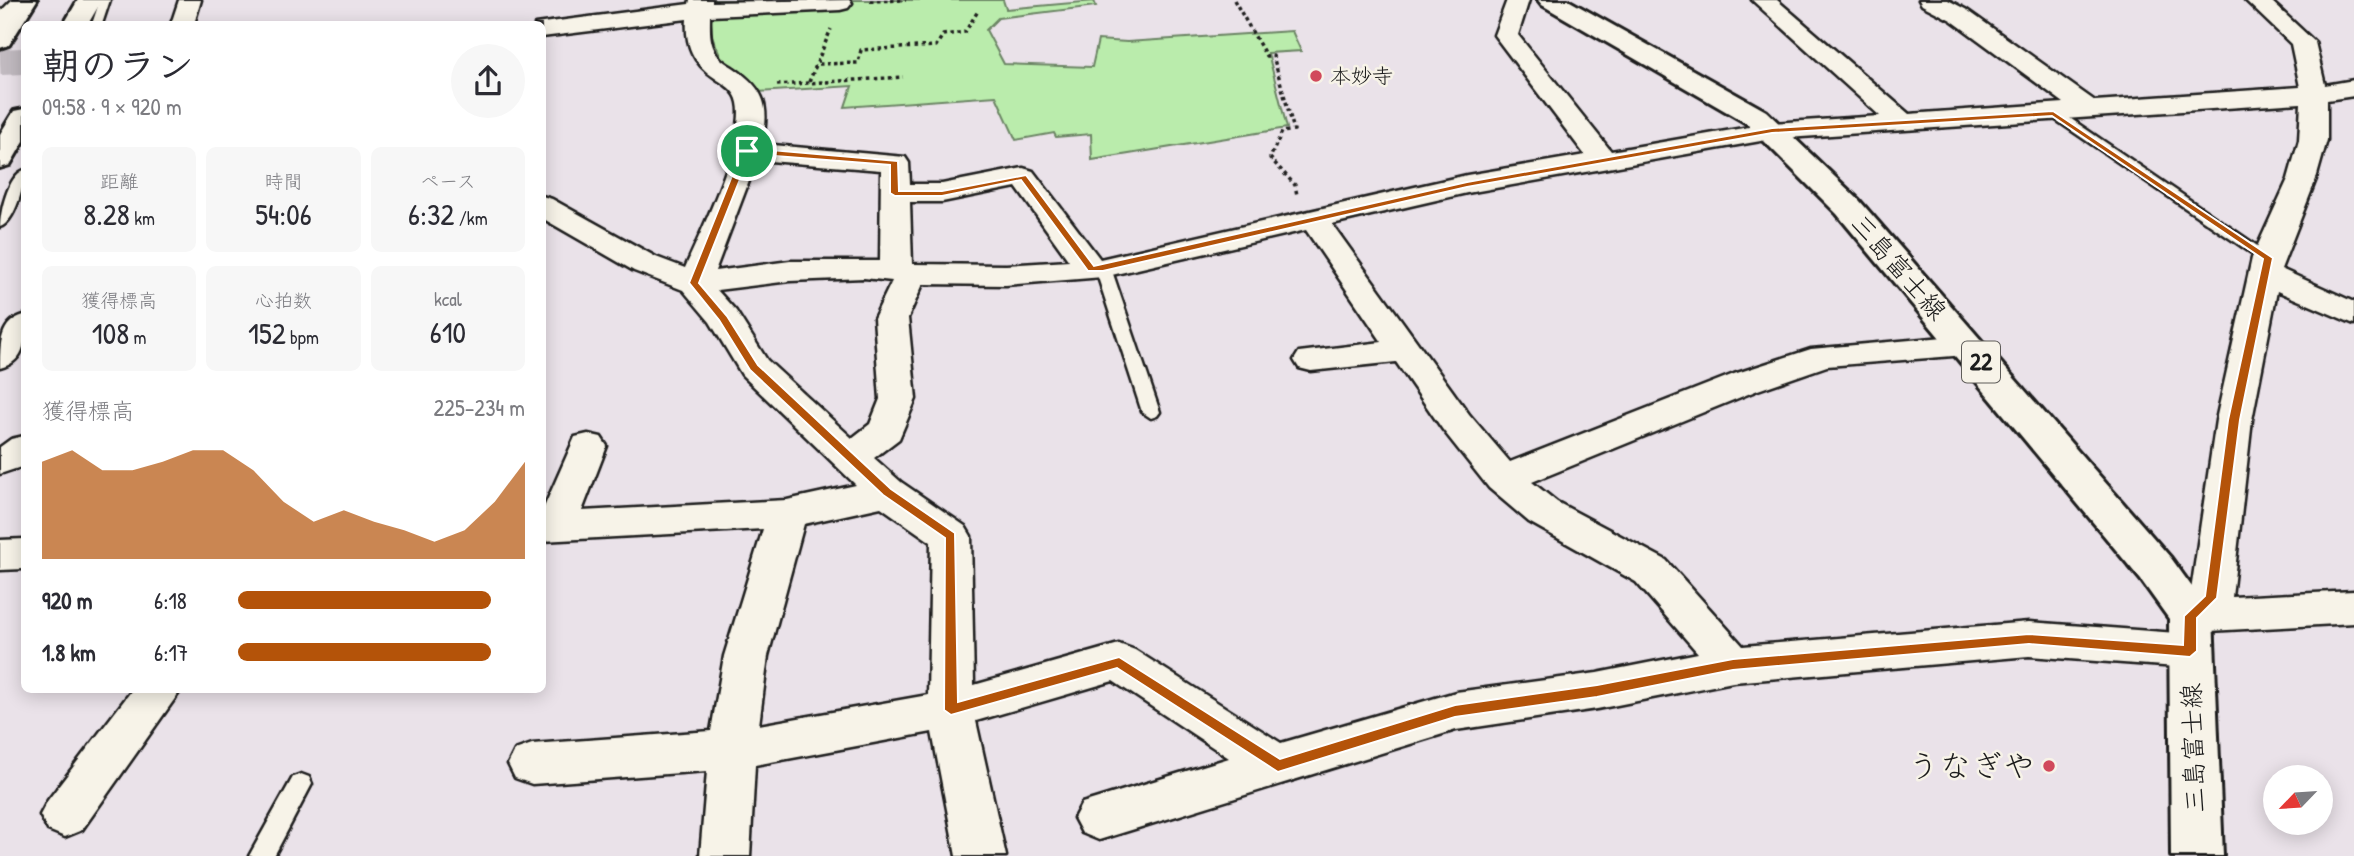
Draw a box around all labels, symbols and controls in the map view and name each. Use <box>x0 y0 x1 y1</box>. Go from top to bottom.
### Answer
text: 朝のラン <box>42 39 194 91</box>
button: share <box>451 44 525 118</box>
place label: 本妙寺 <box>1330 61 1393 90</box>
marker: 本妙寺 <box>1308 68 1324 84</box>
text: 09:58 · 9 × 920 m <box>42 91 182 122</box>
pin <box>717 121 777 181</box>
icon: arrive <box>728 132 766 170</box>
text: 距離 <box>100 168 138 194</box>
text: 時間 <box>264 168 303 194</box>
text: ペース <box>420 168 476 194</box>
text: 8.28 <box>83 194 130 234</box>
text: 54:06 <box>255 194 312 234</box>
text: 6:32 <box>408 194 454 234</box>
text: km <box>130 205 155 231</box>
text: /km <box>454 205 488 231</box>
street label: 三島富士線 <box>1844 206 1955 327</box>
text: kcal <box>434 286 462 312</box>
text: 獲得標高 <box>81 287 157 313</box>
text: 心拍数 <box>255 287 312 313</box>
text: 610 <box>430 312 466 352</box>
text: 108 <box>92 313 129 353</box>
text: 152 <box>248 313 286 353</box>
text: m <box>129 324 146 350</box>
text: bpm <box>286 324 319 350</box>
road number: 22 <box>1962 342 2000 382</box>
text: 225–234 m <box>433 392 525 423</box>
text: 獲得標高 <box>42 395 134 426</box>
text: 920 m <box>42 585 92 616</box>
text: 6:18 <box>154 585 187 616</box>
text: 1.8 km <box>42 637 96 668</box>
text: 6:17 <box>154 637 188 668</box>
street label: 三島富士線 <box>2173 682 2212 814</box>
place label: うなぎや <box>1907 744 2035 787</box>
marker: うなぎや <box>2041 758 2057 774</box>
north arrow <box>2263 765 2333 835</box>
map controls <box>2263 765 2333 835</box>

